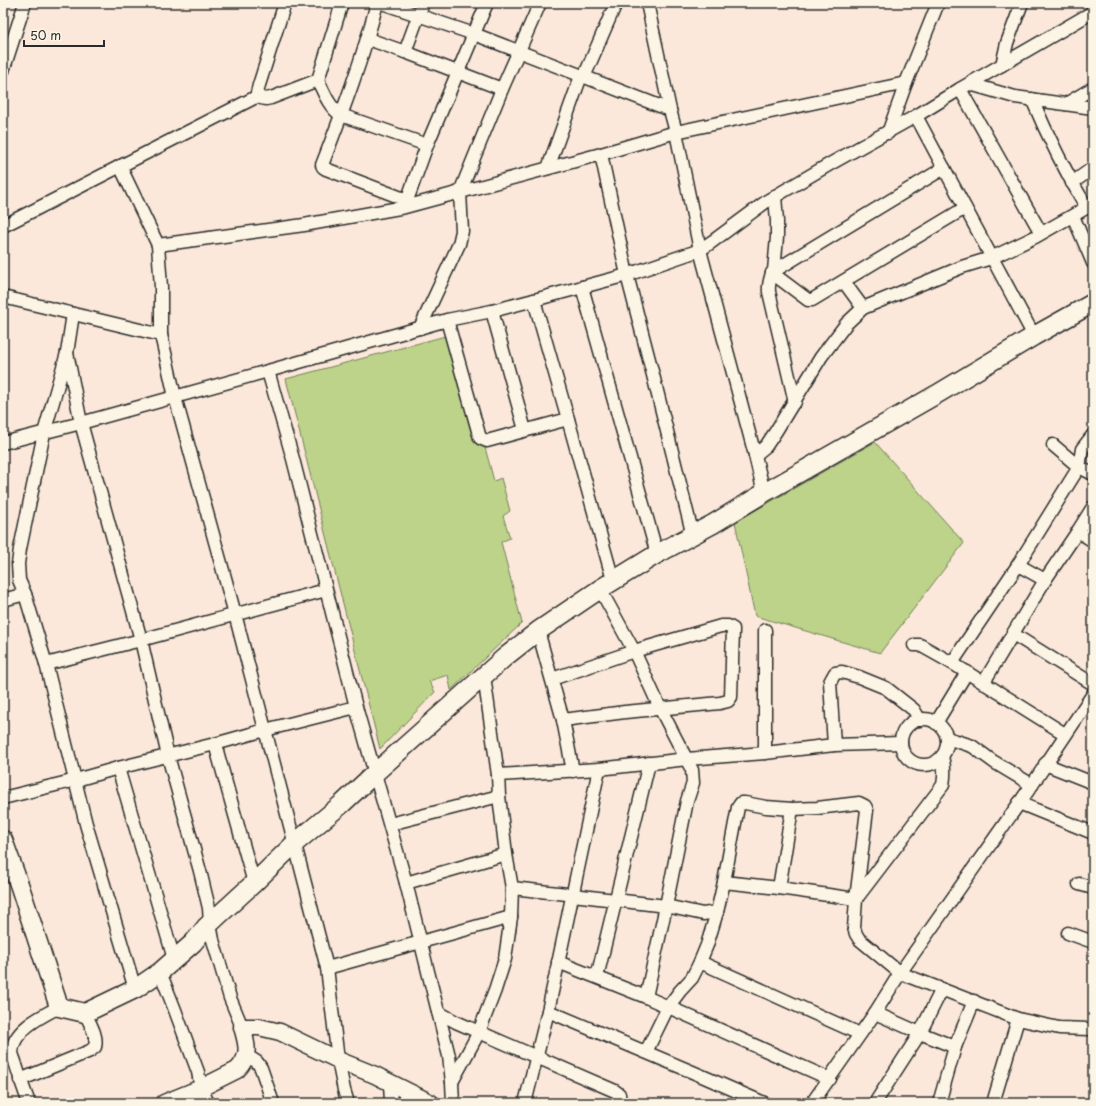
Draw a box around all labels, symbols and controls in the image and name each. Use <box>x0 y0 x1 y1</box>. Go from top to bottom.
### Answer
scale bar <box>24 22 104 48</box>
text: 50 m <box>30 26 61 44</box>

